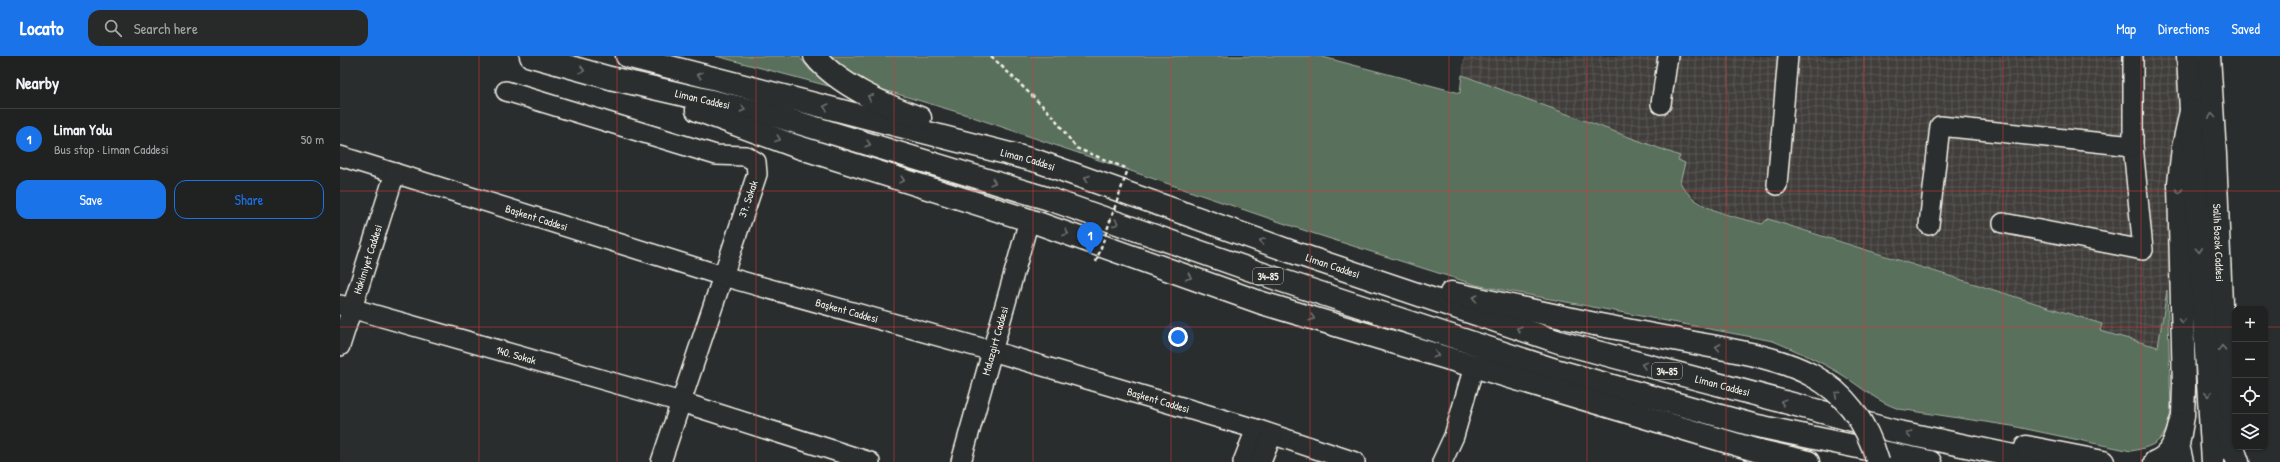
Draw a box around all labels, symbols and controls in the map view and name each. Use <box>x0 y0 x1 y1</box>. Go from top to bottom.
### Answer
search box <box>88 10 368 46</box>
text: Locato <box>20 15 64 41</box>
icon: search <box>102 17 124 39</box>
text: Search here <box>134 18 198 39</box>
text: Map <box>2116 19 2136 38</box>
text: Directions <box>2158 19 2209 38</box>
text: Saved <box>2231 19 2260 38</box>
one-way arrow <box>578 65 585 74</box>
text: Nearby <box>16 71 59 94</box>
one-way arrow <box>697 71 704 80</box>
street label: Liman Caddesi <box>674 86 731 112</box>
one-way arrow <box>867 94 875 101</box>
one-way arrow <box>823 103 830 112</box>
one-way arrow <box>740 104 747 112</box>
one-way arrow <box>2208 113 2217 119</box>
text: Liman Yolu <box>54 119 112 140</box>
text: 1 <box>27 130 31 148</box>
text: 50 m <box>301 130 324 148</box>
one-way arrow <box>774 135 781 143</box>
one-way arrow <box>865 139 872 148</box>
text: Bus stop · Liman Caddesi <box>54 140 169 158</box>
street label: Liman Caddesi <box>999 145 1057 174</box>
one-way arrow <box>1083 174 1090 183</box>
one-way arrow <box>898 175 905 183</box>
one-way arrow <box>989 177 996 186</box>
street label: 37. Sokak <box>735 178 761 219</box>
button: Save <box>16 180 166 219</box>
button: Share <box>174 180 324 219</box>
one-way arrow <box>2175 188 2183 194</box>
street label: Başkent Caddesi <box>504 201 569 234</box>
street label: Salih Bozok Caddesi <box>2210 203 2227 282</box>
one-way arrow <box>1113 218 1120 226</box>
pin: 1 <box>1077 222 1103 255</box>
street label: Hakimiyet Caddesi <box>350 223 385 296</box>
one-way arrow <box>1062 228 1069 237</box>
one-way arrow <box>1258 237 1265 245</box>
one-way arrow <box>2195 247 2204 253</box>
street label: Liman Caddesi <box>1304 250 1362 281</box>
road number: 34-85 <box>1253 268 1283 284</box>
one-way arrow <box>1185 272 1192 280</box>
one-way arrow <box>1471 294 1478 302</box>
street label: Başkent Caddesi <box>814 295 880 326</box>
street label: Malazgirt Caddesi <box>979 305 1011 377</box>
map controls <box>2232 306 2268 450</box>
button: + <box>2232 306 2268 342</box>
one-way arrow <box>1308 313 1315 322</box>
one-way arrow <box>2177 318 2186 324</box>
one-way arrow <box>1516 325 1523 333</box>
your location <box>1168 327 1188 347</box>
button: − <box>2232 342 2268 378</box>
street label: 140. Sokak <box>494 343 538 368</box>
one-way arrow <box>1715 344 1721 352</box>
one-way arrow <box>2218 345 2227 351</box>
one-way arrow <box>1433 350 1440 359</box>
one-way arrow <box>1641 361 1647 369</box>
road number: 34-85 <box>1652 363 1682 379</box>
street label: Liman Caddesi <box>1694 372 1751 399</box>
button: locate <box>2232 378 2268 414</box>
street label: Başkent Caddesi <box>1125 384 1191 416</box>
one-way arrow <box>2203 391 2212 397</box>
one-way arrow <box>1835 392 1842 399</box>
one-way arrow <box>1780 398 1786 406</box>
button: layers <box>2232 414 2268 450</box>
one-way arrow <box>1906 430 1912 439</box>

